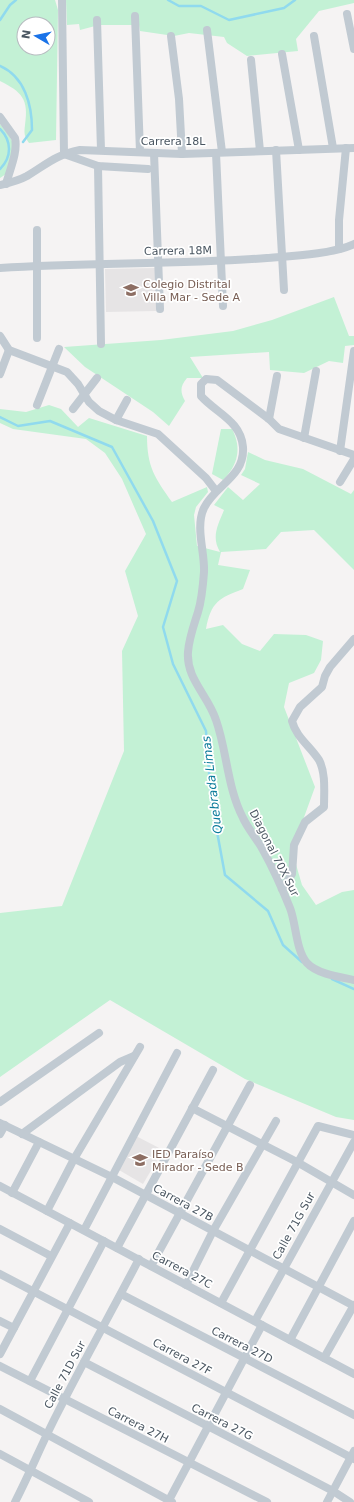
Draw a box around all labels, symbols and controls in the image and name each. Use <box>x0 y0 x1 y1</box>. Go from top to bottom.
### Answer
north arrow <box>16 16 56 56</box>
text: N <box>19 29 34 40</box>
street label: Carrera 18L <box>141 135 206 148</box>
street label: Carrera 18M <box>144 244 212 258</box>
place label: Colegio Distrital Villa Mar - Sede A <box>143 278 240 304</box>
school or university icon: Colegio Distrital Villa Mar - Sede A <box>122 281 140 299</box>
water label: Quebrada Limas <box>199 735 225 835</box>
street label: Diagonal 70X Sur <box>246 807 302 899</box>
place label: IED Paraíso Mirador - Sede B <box>152 1148 244 1174</box>
school or university icon: IED Paraíso Mirador - Sede B <box>131 1151 149 1169</box>
street label: Carrera 27B <box>151 1182 215 1224</box>
street label: Calle 71G Sur <box>270 1190 318 1262</box>
street label: Carrera 27C <box>150 1249 215 1291</box>
street label: Carrera 27D <box>209 1324 275 1366</box>
street label: Carrera 27F <box>150 1336 214 1378</box>
street label: Calle 71D Sur <box>42 1338 89 1411</box>
street label: Carrera 27G <box>189 1401 255 1443</box>
street label: Carrera 27H <box>105 1404 171 1446</box>

